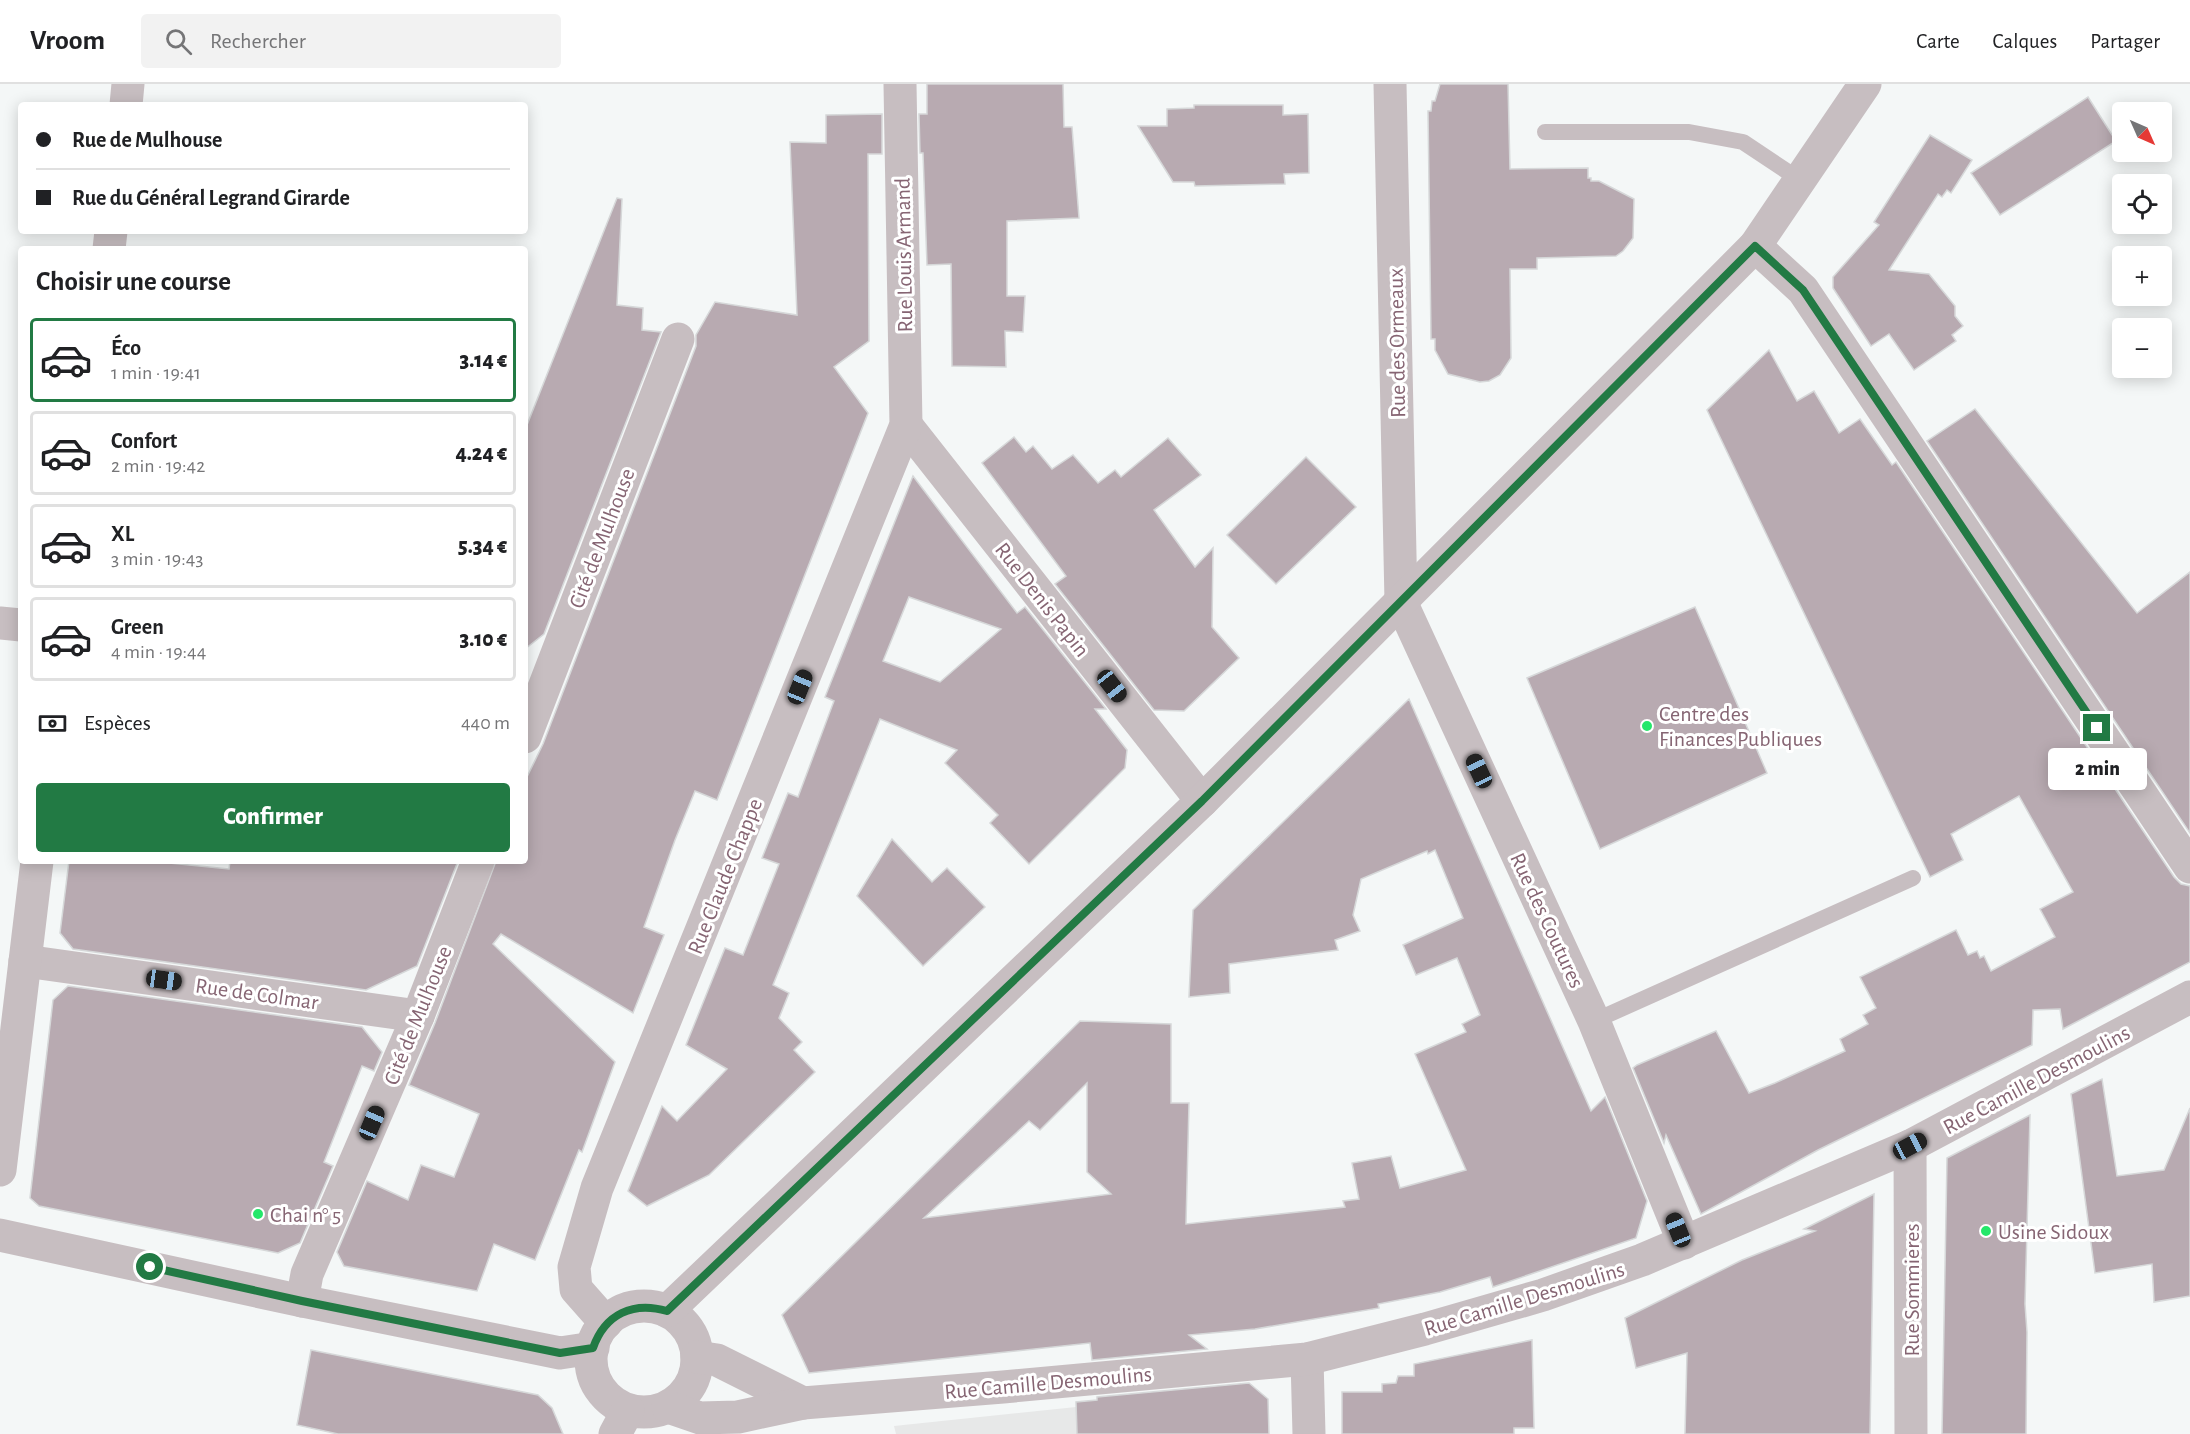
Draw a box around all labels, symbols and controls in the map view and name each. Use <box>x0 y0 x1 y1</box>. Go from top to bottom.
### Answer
search box <box>141 14 561 68</box>
icon: search <box>162 25 195 58</box>
text: Vroom <box>30 27 105 55</box>
text: Rechercher <box>210 30 306 52</box>
text: Carte <box>1916 31 1960 52</box>
text: Calques <box>1993 31 2057 52</box>
text: Partager <box>2090 31 2160 52</box>
north arrow <box>2112 102 2172 162</box>
map controls <box>2112 102 2172 378</box>
text: Rue de Mulhouse <box>72 129 222 151</box>
button: locate <box>2112 174 2172 234</box>
street label: Rue Louis Armand <box>892 177 916 332</box>
text: Rue du Général Legrand Girarde <box>72 187 350 209</box>
button: + <box>2112 246 2172 306</box>
street label: Rue des Ormeaux <box>1385 267 1409 418</box>
text: Choisir une course <box>36 268 231 295</box>
button: − <box>2112 318 2172 378</box>
icon: car <box>39 333 93 387</box>
text: Éco <box>111 337 141 359</box>
text: 3.14 € <box>460 349 507 371</box>
text: 1 min · 19:41 <box>111 363 201 383</box>
icon: car <box>39 426 93 480</box>
text: Confort <box>111 430 177 452</box>
text: 4.24 € <box>456 442 507 464</box>
text: 2 min · 19:42 <box>111 456 205 476</box>
street label: Cité de Mulhouse <box>565 465 639 611</box>
icon: car <box>39 519 93 573</box>
text: XL <box>111 523 134 545</box>
text: 5.34 € <box>458 535 507 557</box>
street label: Rue Denis Papin <box>991 538 1094 661</box>
text: 3 min · 19:43 <box>111 549 204 569</box>
icon: car <box>39 612 93 666</box>
text: Green <box>111 616 164 638</box>
text: 3.10 € <box>460 628 507 650</box>
text: 4 min · 19:44 <box>111 642 206 662</box>
car <box>1094 666 1130 706</box>
car <box>785 667 815 707</box>
place label: Centre des Finances Publiques <box>1659 703 1822 750</box>
icon: cash <box>36 707 69 740</box>
text: Espèces <box>84 712 151 734</box>
text: 440 m <box>461 713 510 733</box>
route end <box>2083 714 2110 741</box>
marker: Centre des Finances Publiques <box>1640 719 1654 733</box>
callout: 2 min <box>2048 749 2146 791</box>
car <box>1463 751 1495 791</box>
text: 2 min <box>2075 759 2120 779</box>
button: Confirmer <box>36 783 510 852</box>
street label: Rue Claude Chappe <box>684 795 766 957</box>
street label: Rue des Coutures <box>1506 849 1588 991</box>
street label: Cité de Mulhouse <box>380 943 456 1088</box>
car <box>145 969 183 991</box>
street label: Rue de Colmar <box>194 974 320 1013</box>
street label: Rue Camille Desmoulins <box>1939 1021 2133 1138</box>
car <box>357 1103 387 1143</box>
car <box>1890 1130 1930 1162</box>
place label: Chai n° 5 <box>270 1204 341 1226</box>
marker: Chai n° 5 <box>251 1207 265 1221</box>
car <box>1663 1210 1693 1250</box>
place label: Usine Sidoux <box>1998 1221 2109 1243</box>
street label: Rue Sommieres <box>1901 1223 1923 1357</box>
marker: Usine Sidoux <box>1979 1224 1993 1238</box>
route start <box>136 1253 163 1280</box>
street label: Rue Camille Desmoulins <box>1422 1258 1627 1340</box>
street label: Rue Camille Desmoulins <box>943 1363 1153 1403</box>

